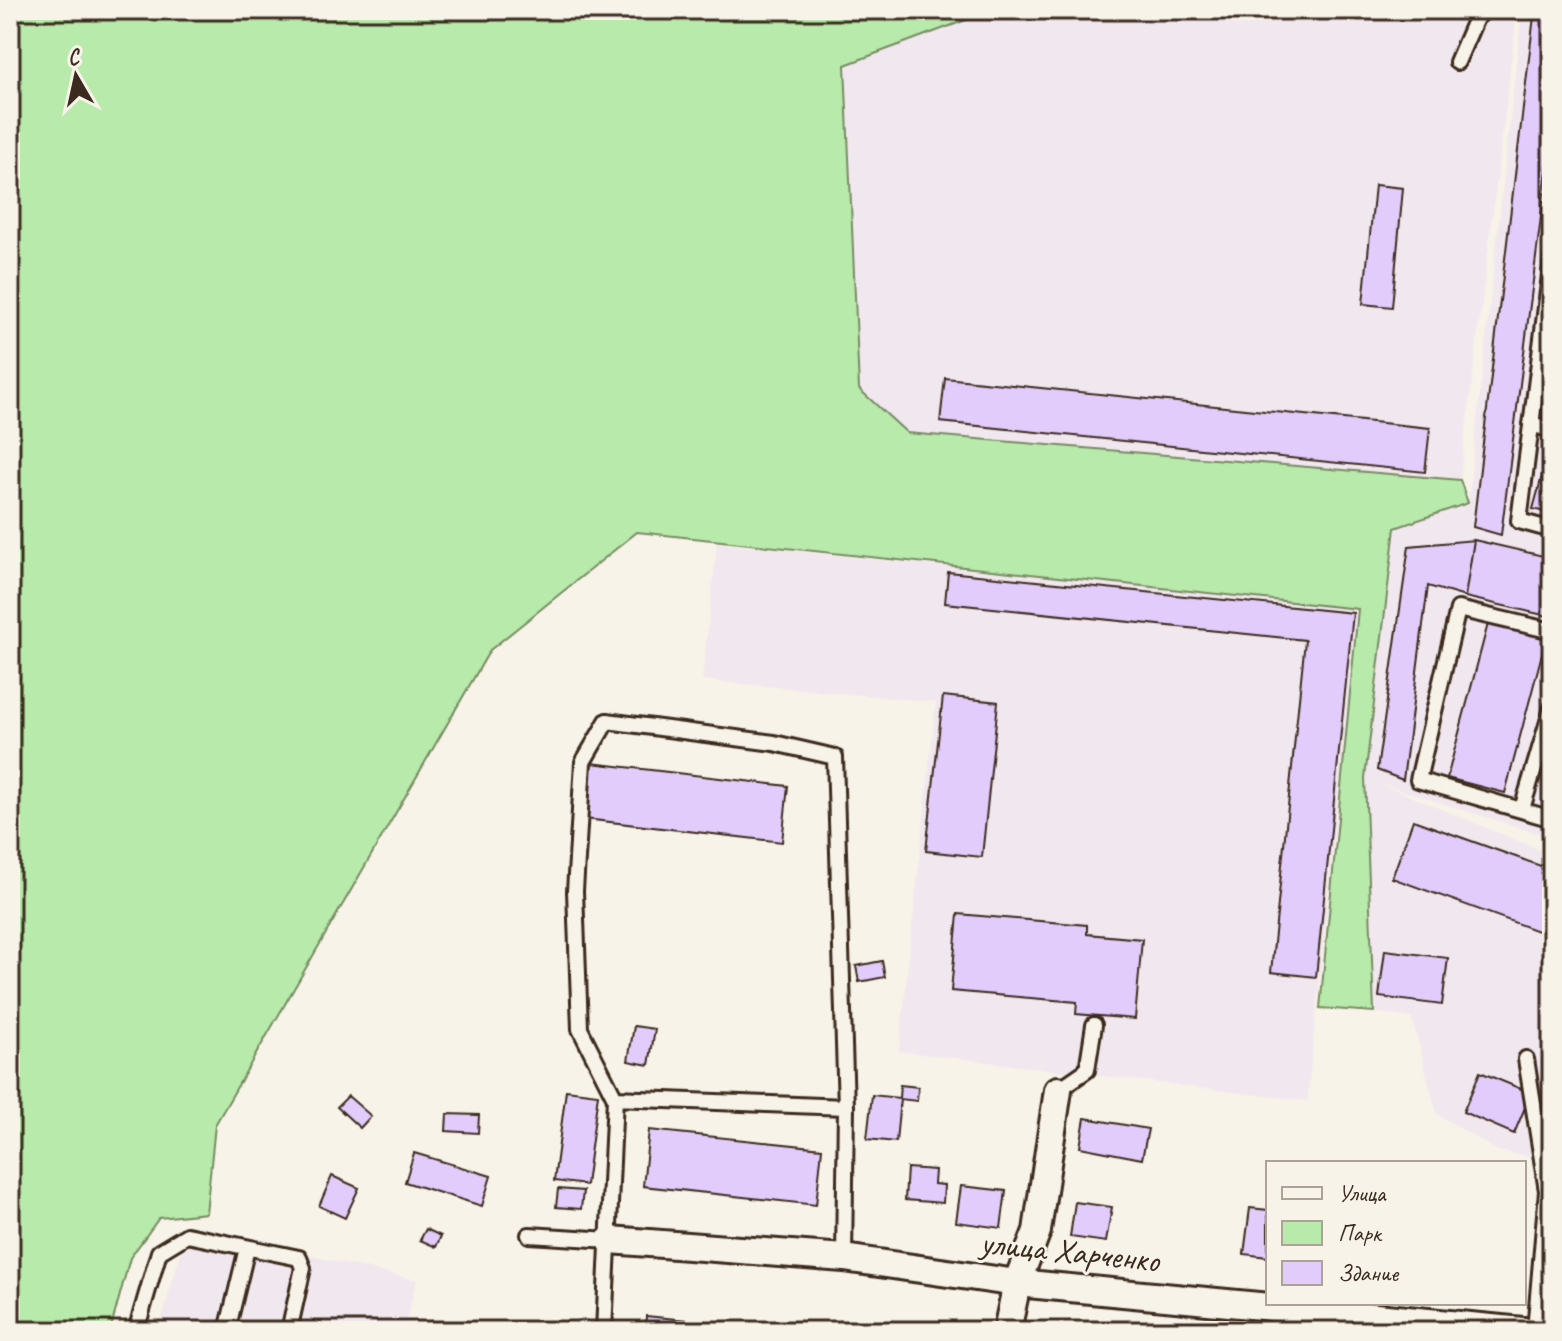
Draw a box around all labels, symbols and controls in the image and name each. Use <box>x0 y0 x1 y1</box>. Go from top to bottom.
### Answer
north arrow <box>36 36 116 116</box>
text: С <box>65 42 84 72</box>
legend <box>1266 1161 1526 1305</box>
text: Улица <box>1338 1178 1387 1208</box>
text: Парк <box>1338 1218 1383 1248</box>
street label: улица Харченко <box>977 1220 1163 1282</box>
text: Здание <box>1338 1258 1400 1288</box>

